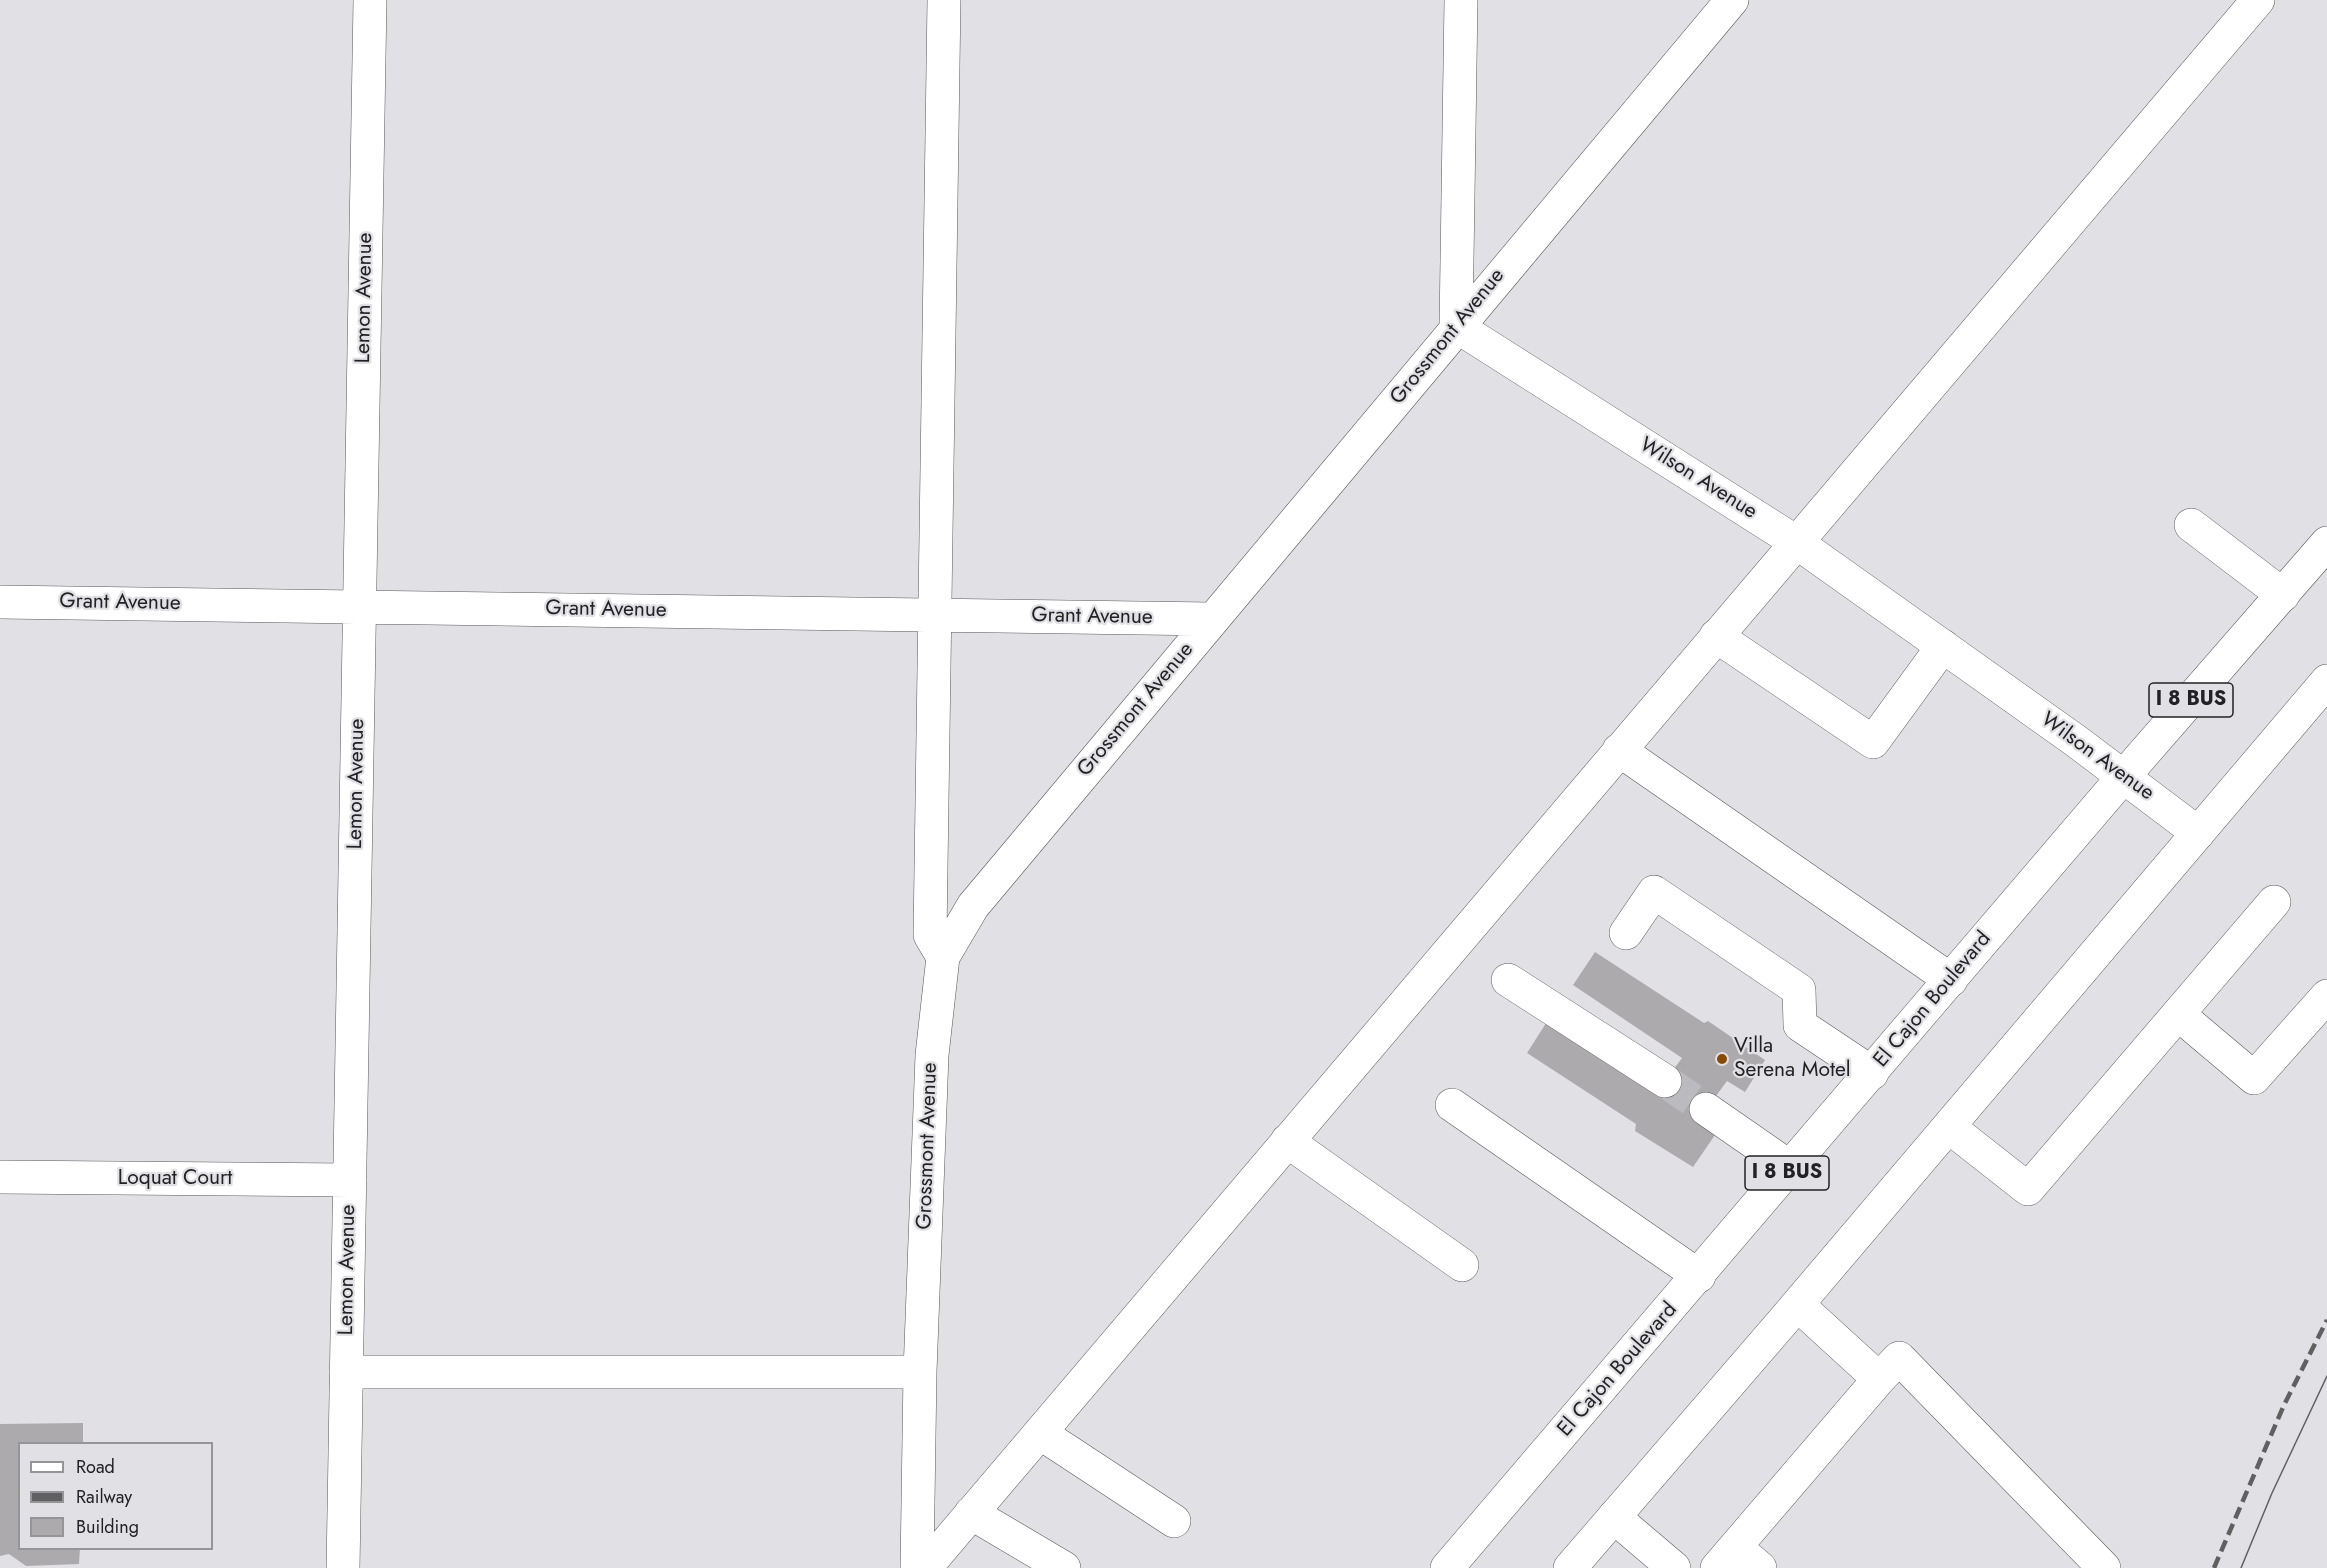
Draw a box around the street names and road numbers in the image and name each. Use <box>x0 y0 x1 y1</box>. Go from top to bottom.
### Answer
street label: Lemon Avenue <box>351 232 379 364</box>
street label: Grossmont Avenue <box>1386 264 1510 410</box>
street label: Wilson Avenue <box>1635 433 1761 525</box>
street label: Grant Avenue <box>59 589 181 617</box>
street label: Grant Avenue <box>545 596 667 624</box>
street label: Grant Avenue <box>1031 603 1153 631</box>
street label: Grossmont Avenue <box>1073 638 1199 782</box>
road number: I 8 BUS <box>2149 683 2233 717</box>
street label: Wilson Avenue <box>2035 707 2159 807</box>
street label: Lemon Avenue <box>343 718 371 850</box>
street label: El Cajon Boulevard <box>1869 927 1997 1073</box>
street label: Grossmont Avenue <box>912 1062 944 1230</box>
road number: I 8 BUS <box>1745 1156 1829 1190</box>
street label: Loquat Court <box>118 1166 232 1192</box>
street label: Lemon Avenue <box>334 1204 362 1336</box>
street label: El Cajon Boulevard <box>1553 1298 1683 1442</box>

